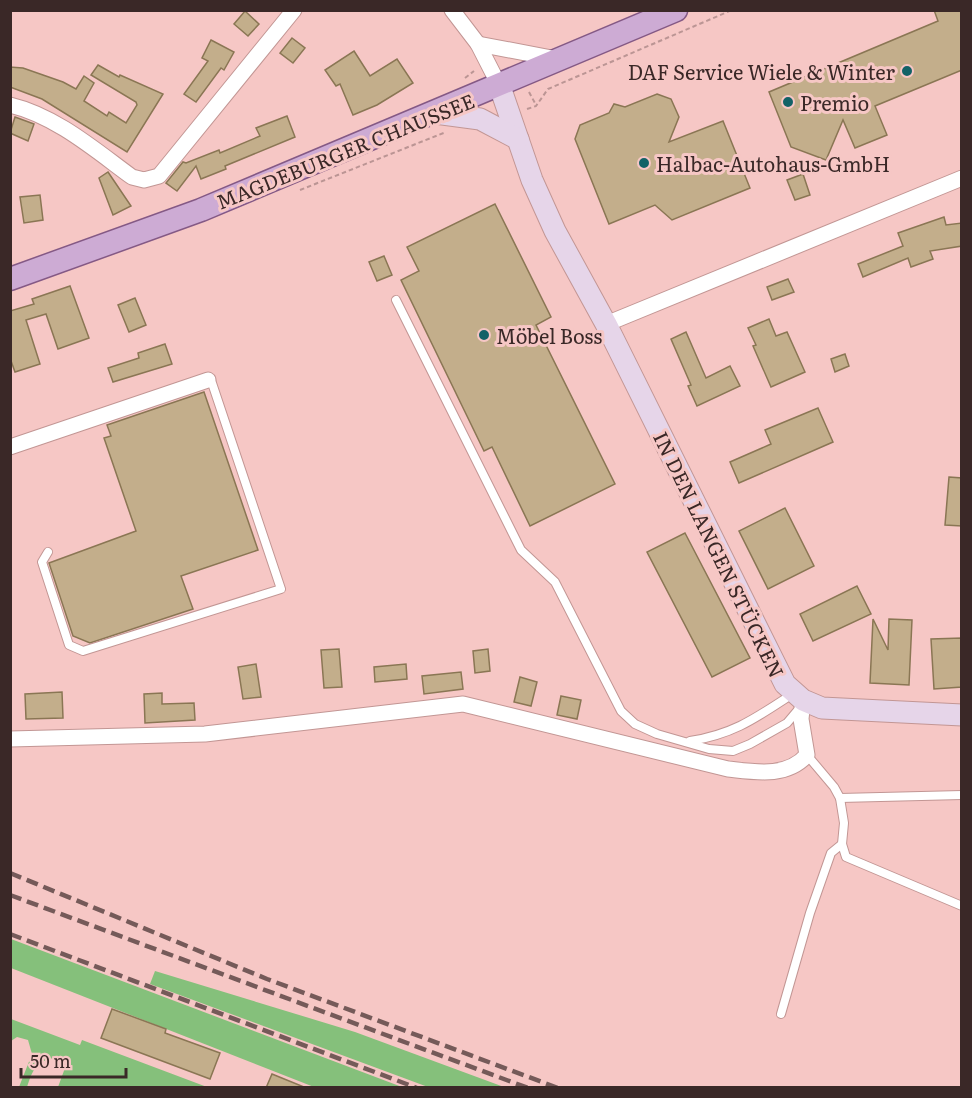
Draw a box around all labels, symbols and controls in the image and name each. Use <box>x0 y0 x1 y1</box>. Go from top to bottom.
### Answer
place label: DAF Service Wiele & Winter <box>628 56 896 86</box>
marker: DAF Service Wiele & Winter <box>900 64 914 78</box>
street label: MAGDEBURGER CHAUSSEE <box>211 84 479 216</box>
place label: Premio <box>800 87 869 117</box>
marker: Premio <box>781 95 795 109</box>
place label: Halbac-Autohaus-GmbH <box>656 148 890 178</box>
marker: Halbac-Autohaus-GmbH <box>637 156 651 170</box>
place label: Möbel Boss <box>496 320 602 350</box>
marker: Möbel Boss <box>477 328 491 342</box>
street label: IN DEN LANGEN STÜCKEN <box>647 426 793 682</box>
scale bar <box>21 1041 126 1079</box>
text: 50 m <box>30 1047 71 1074</box>

